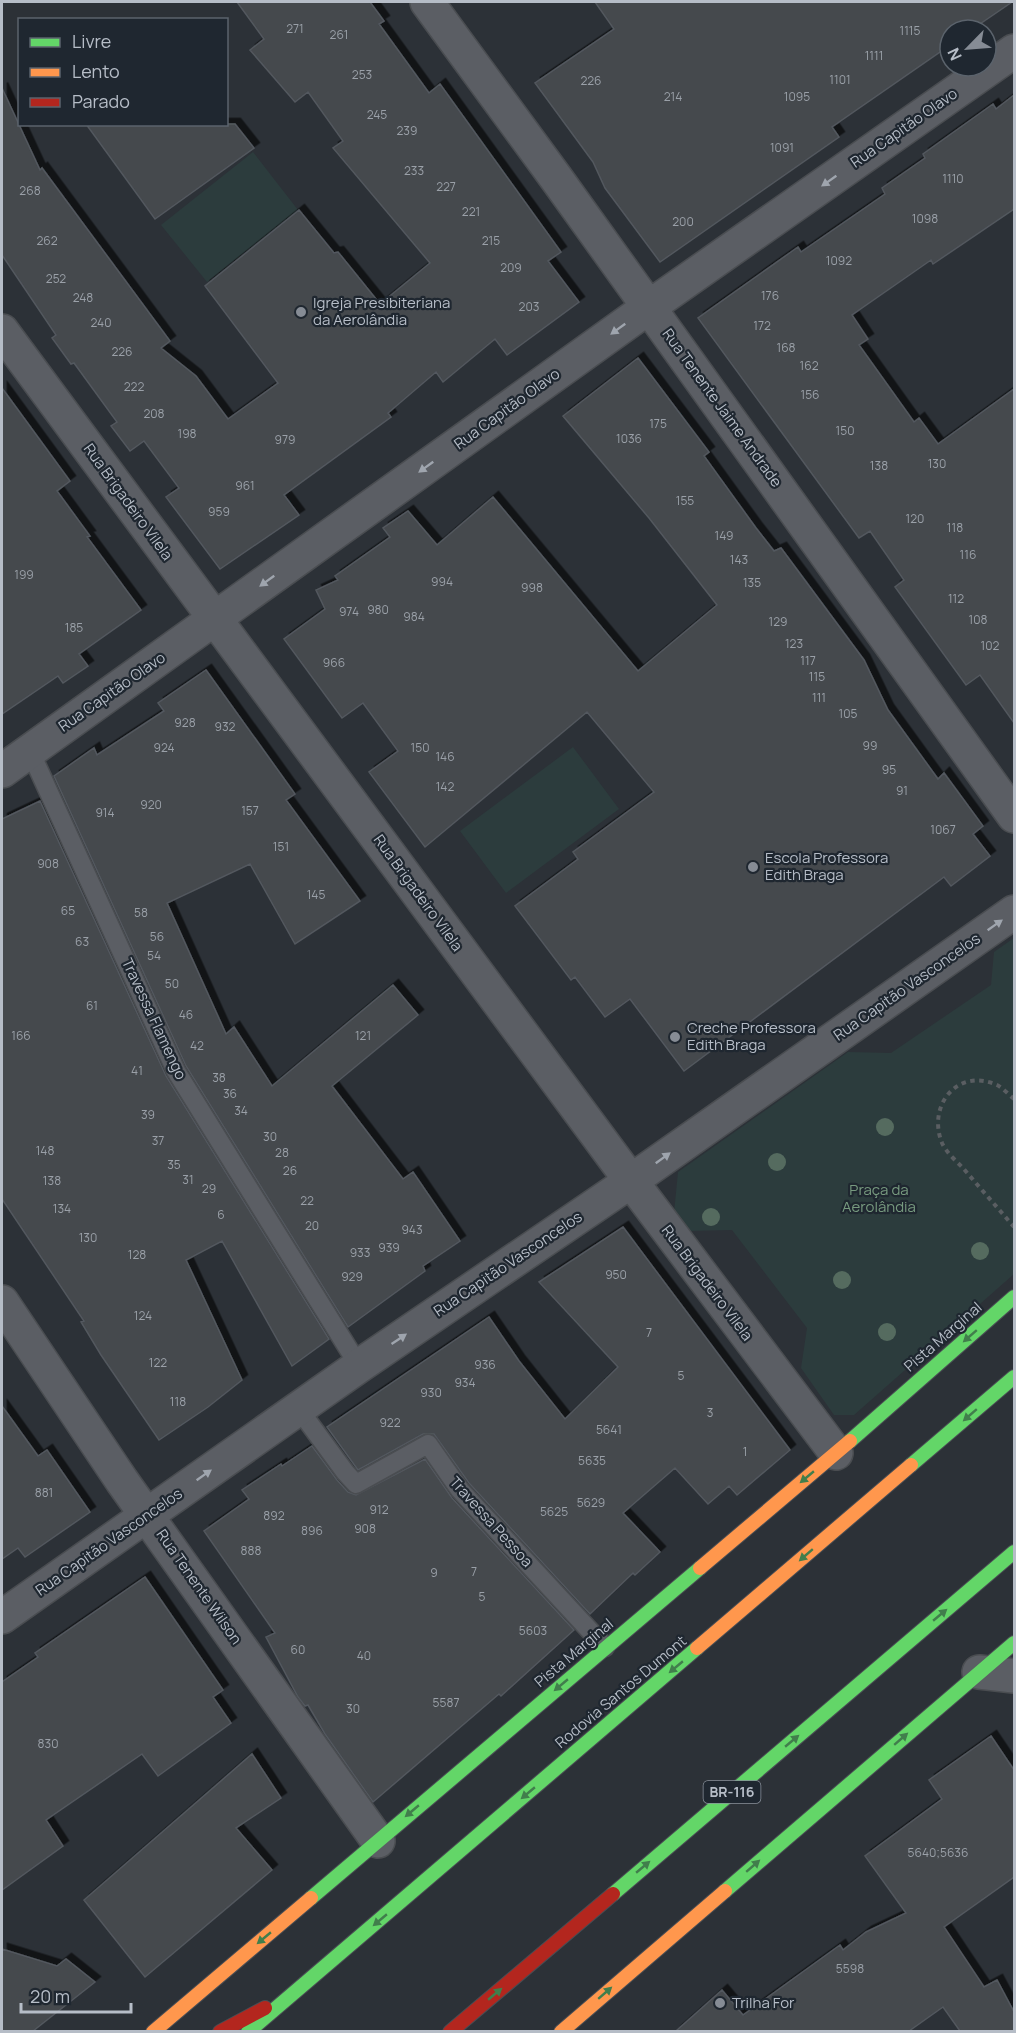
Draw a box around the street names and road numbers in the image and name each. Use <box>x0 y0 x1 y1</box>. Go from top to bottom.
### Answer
street label: Rua Capitão Olavo <box>846 83 961 172</box>
street label: Rua Tenente Jaime Andrade <box>658 324 787 491</box>
street label: Rua Capitão Olavo <box>450 363 564 454</box>
street label: Rua Brigadeiro Vilela <box>79 439 178 564</box>
street label: Rua Capitão Olavo <box>54 647 169 736</box>
street label: Rua Brigadeiro Vilela <box>369 830 468 955</box>
street label: Rua Capitão Vasconcelos <box>829 928 984 1045</box>
street label: Travessa Flamengo <box>117 955 192 1083</box>
street label: Rua Capitão Vasconcelos <box>429 1206 586 1321</box>
street label: Rua Brigadeiro Vilela <box>657 1221 758 1345</box>
street label: Pista Marginal <box>899 1297 986 1376</box>
street label: Travessa Pessoa <box>445 1472 538 1572</box>
street label: Rua Capitão Vasconcelos <box>31 1483 186 1600</box>
street label: Rua Tenente Wilson <box>152 1525 247 1649</box>
street label: Pista Marginal <box>530 1613 618 1692</box>
street label: Rodovia Santos Dumont <box>551 1630 691 1753</box>
road number: BR-116 <box>704 1781 760 1803</box>

